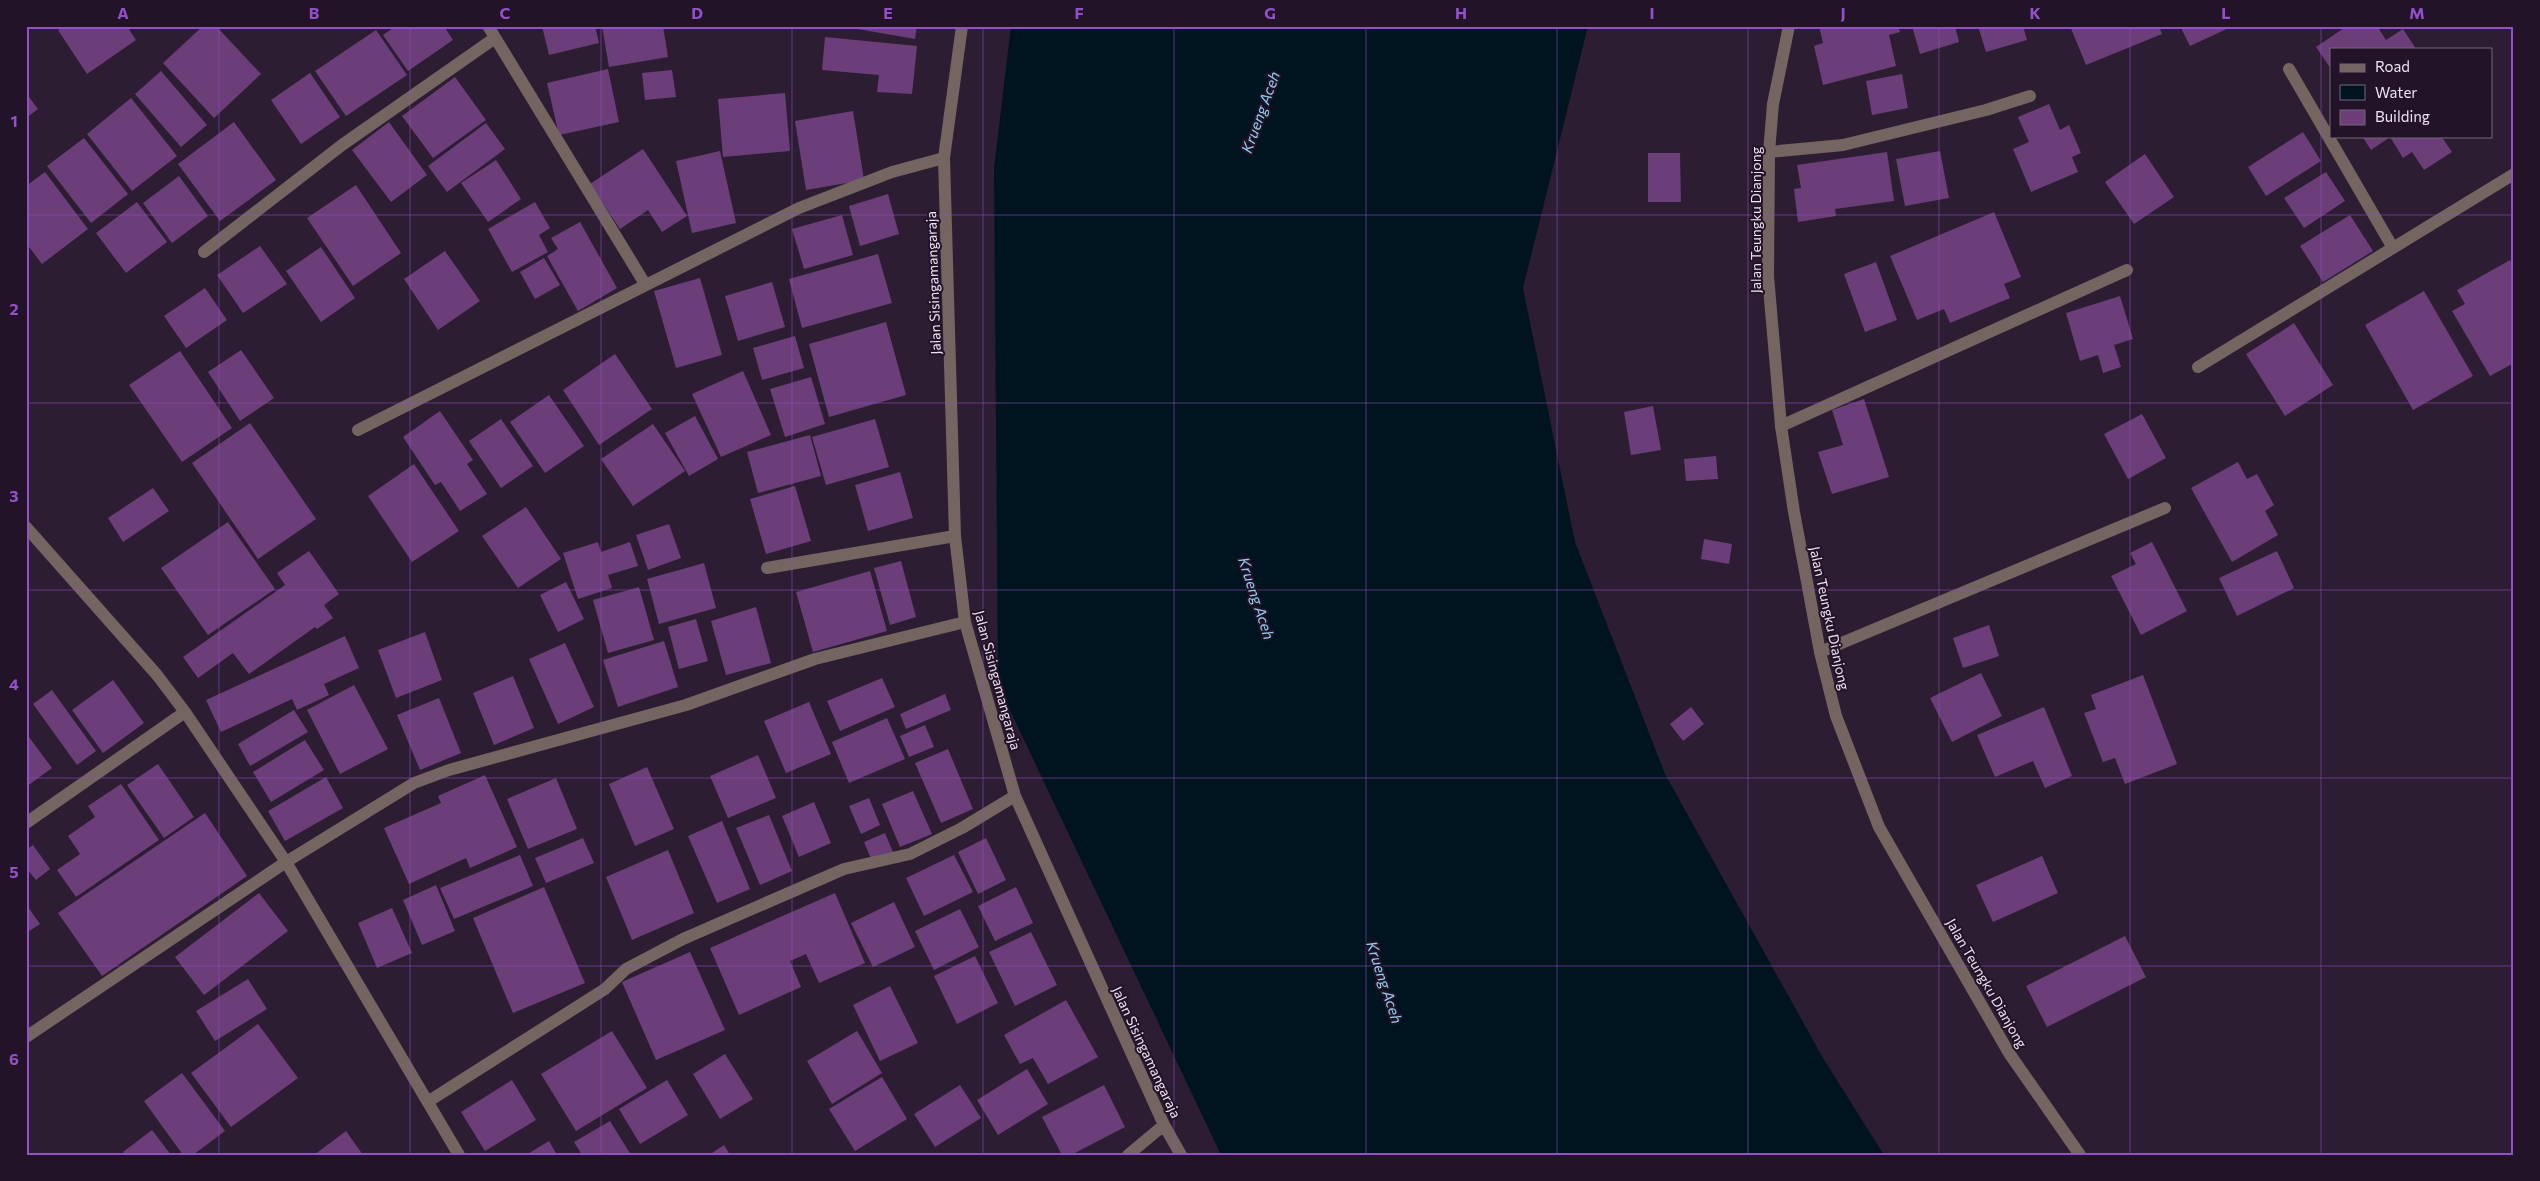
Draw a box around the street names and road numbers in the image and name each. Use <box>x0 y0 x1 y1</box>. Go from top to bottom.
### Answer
street label: Jalan Teungku Dianjong <box>1747 146 1764 293</box>
street label: Jalan Sisingamangaraja <box>922 211 944 355</box>
street label: Jalan Teungku Dianjong <box>1806 545 1854 692</box>
street label: Jalan Sisingamangaraja <box>971 608 1025 752</box>
street label: Jalan Teungku Dianjong <box>1943 915 2031 1051</box>
street label: Jalan Sisingamangaraja <box>1109 983 1185 1121</box>

